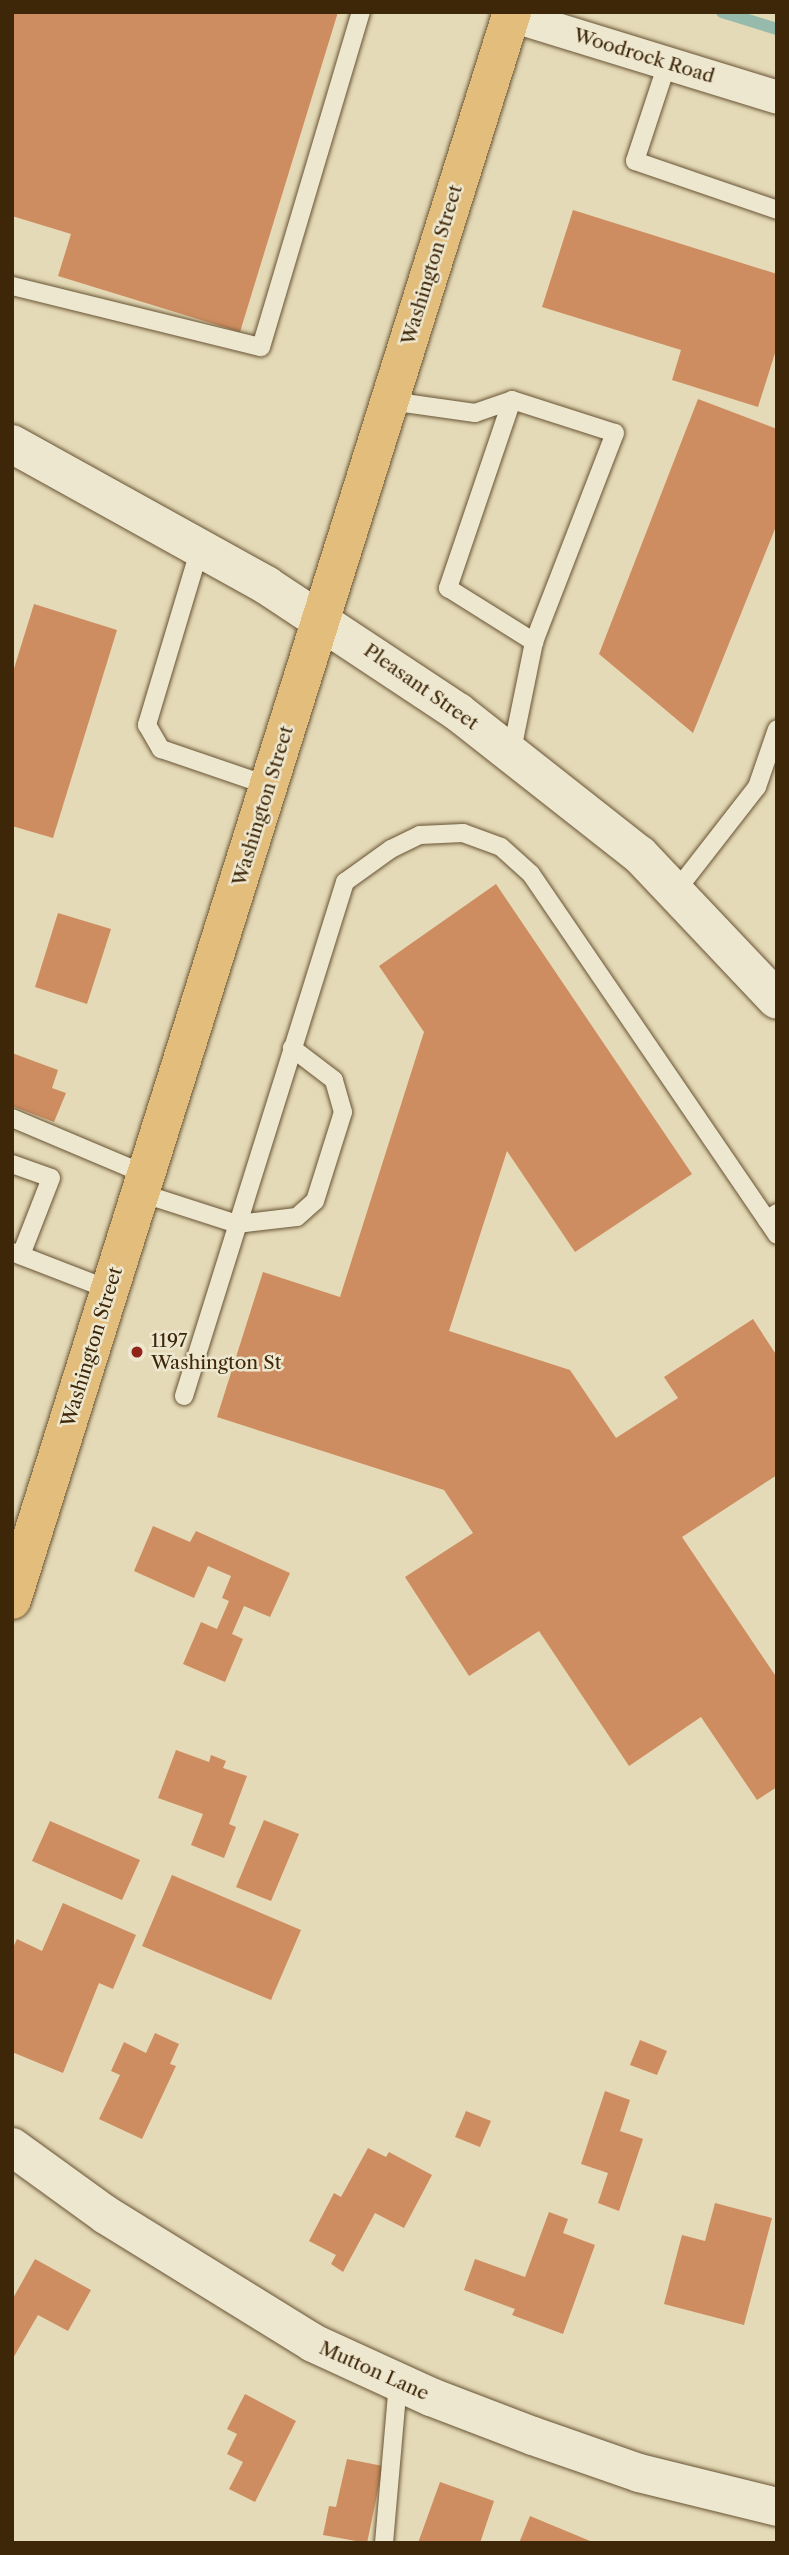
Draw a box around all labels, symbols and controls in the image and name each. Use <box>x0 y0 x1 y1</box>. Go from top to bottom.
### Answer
street label: Woodrock Road <box>571 24 717 88</box>
street label: Washington Street <box>397 182 467 348</box>
street label: Pleasant Street <box>359 639 483 735</box>
street label: Washington Street <box>228 723 298 889</box>
street label: Washington Street <box>57 1264 127 1430</box>
place label: 1197 Washington St <box>151 1330 281 1374</box>
marker: 1197 Washington St <box>129 1344 145 1360</box>
street label: Mutton Lane <box>316 2337 432 2405</box>

